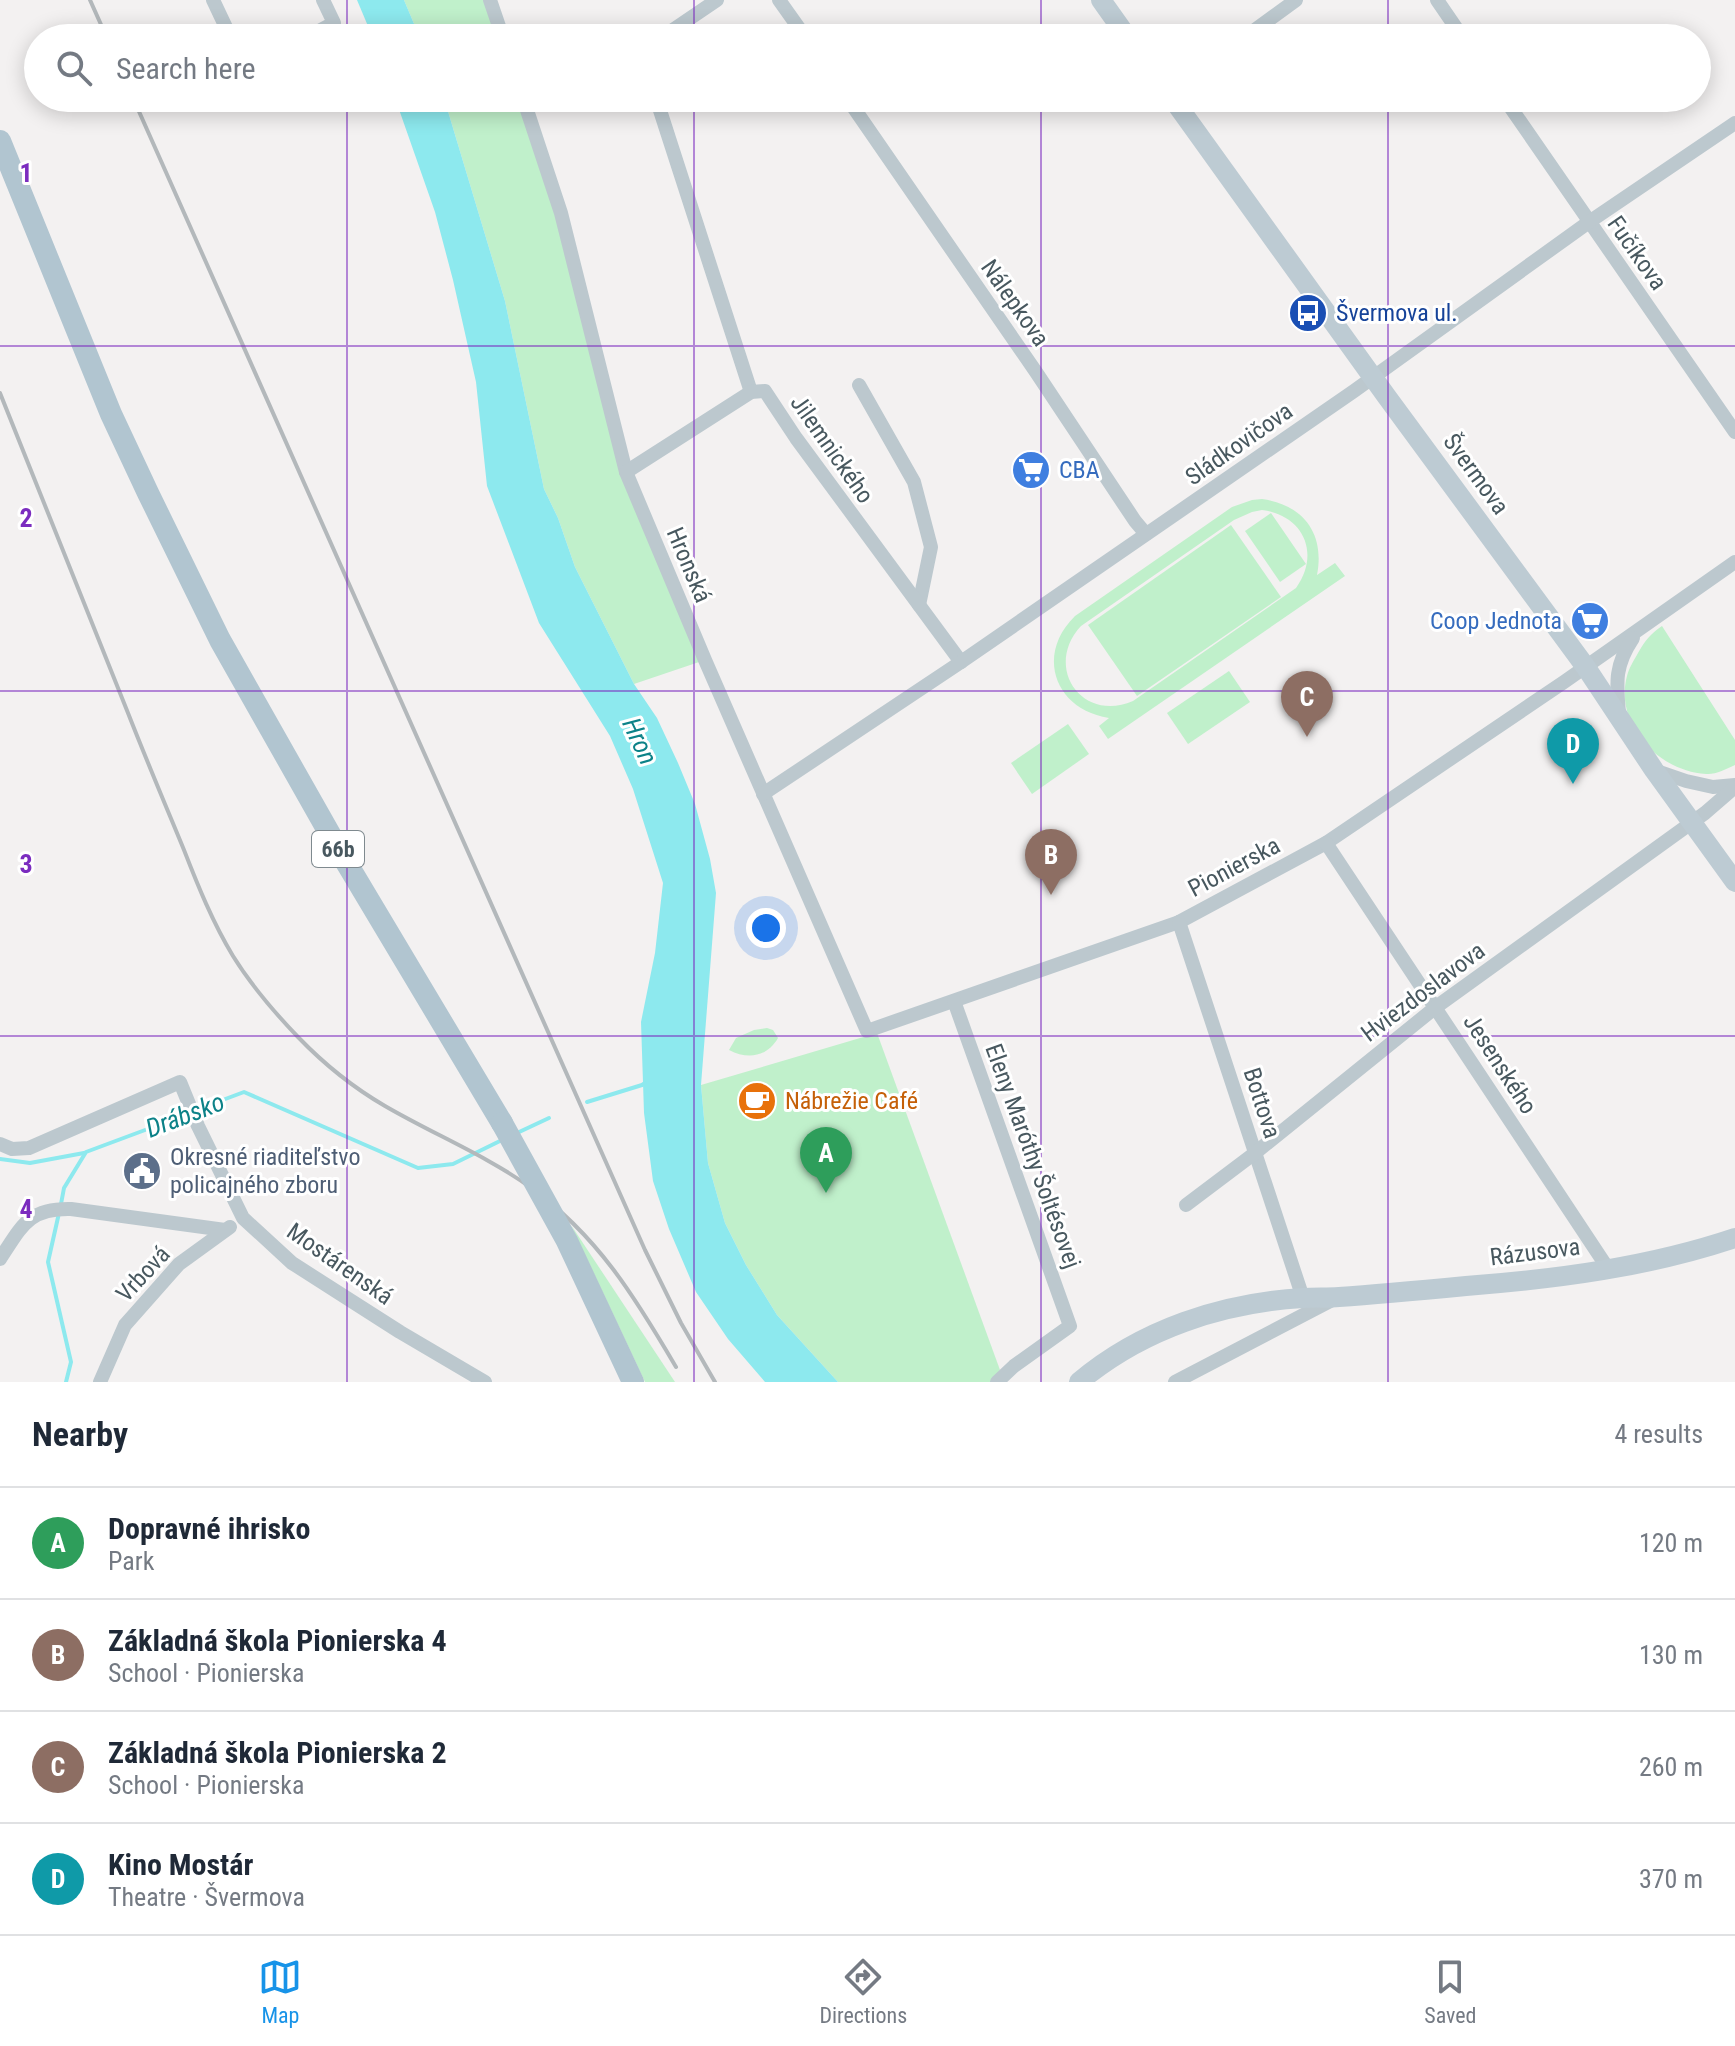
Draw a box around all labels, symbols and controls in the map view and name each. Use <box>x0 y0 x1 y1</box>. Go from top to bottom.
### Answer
search box <box>24 24 1711 112</box>
icon: search <box>52 46 96 90</box>
text: Search here <box>116 51 256 86</box>
text: 1 <box>19 158 33 188</box>
street label: Fučíkova <box>1601 211 1673 295</box>
street label: Nálepkova <box>975 254 1055 352</box>
bus stop icon: Švermova ul. <box>1287 292 1329 334</box>
place label: Švermova ul. <box>1336 299 1458 327</box>
street label: Jilemnického <box>785 390 879 508</box>
street label: Sládkovičova <box>1180 397 1298 491</box>
street label: Švermova <box>1437 428 1515 520</box>
supermarket icon: CBA <box>1010 449 1052 491</box>
place label: CBA <box>1059 456 1100 484</box>
text: 2 <box>19 503 33 533</box>
street label: Hronská <box>661 523 717 607</box>
supermarket icon: Coop Jednota <box>1569 600 1611 642</box>
place label: Coop Jednota <box>1430 607 1562 635</box>
pin: C <box>1281 671 1333 737</box>
water label: Hron <box>616 713 664 769</box>
pin: D <box>1547 718 1599 784</box>
pin: B <box>1025 829 1077 895</box>
road number: 66b <box>312 831 364 867</box>
street label: Pionierska <box>1183 831 1285 903</box>
text: 3 <box>19 849 33 879</box>
your location <box>746 908 786 948</box>
street label: Hviezdoslavova <box>1356 936 1490 1048</box>
street label: Jesenského <box>1457 1009 1543 1119</box>
street label: Eleny Maróthy Šoltésovej <box>979 1040 1087 1272</box>
street label: Bottova <box>1237 1064 1287 1142</box>
cafe icon: Nábrežie Café <box>736 1080 778 1122</box>
water label: Drábsko <box>142 1086 228 1144</box>
place label: Nábrežie Café <box>785 1087 918 1115</box>
pin: A <box>800 1127 852 1193</box>
place label: Okresné riaditeľstvo policajného zboru <box>170 1143 360 1199</box>
public building icon: Okresné riaditeľstvo policajného zboru <box>121 1150 163 1192</box>
text: 4 <box>19 1194 33 1224</box>
street label: Mostárenská <box>282 1217 398 1311</box>
street label: Rázusova <box>1488 1233 1582 1271</box>
street label: Vrbová <box>110 1240 176 1308</box>
text: Nearby <box>32 1414 128 1454</box>
text: 4 results <box>1614 1419 1703 1449</box>
text: Dopravné ihrisko <box>108 1511 310 1546</box>
text: A <box>50 1528 66 1558</box>
text: 120 m <box>1639 1528 1703 1558</box>
text: Park <box>108 1546 154 1576</box>
text: Základná škola Pionierska 4 <box>108 1623 447 1658</box>
text: B <box>51 1640 65 1670</box>
text: 130 m <box>1639 1640 1703 1670</box>
text: School · Pionierska <box>108 1658 305 1688</box>
text: Základná škola Pionierska 2 <box>108 1735 447 1770</box>
text: C <box>51 1752 65 1782</box>
text: 260 m <box>1639 1752 1703 1782</box>
text: School · Pionierska <box>108 1770 305 1800</box>
text: Kino Mostár <box>108 1847 253 1882</box>
text: D <box>51 1864 65 1894</box>
text: 370 m <box>1639 1864 1703 1894</box>
text: Theatre · Švermova <box>108 1882 305 1912</box>
tab: Map <box>258 1955 302 2028</box>
tab: Directions <box>819 1955 907 2028</box>
tab: Saved <box>1424 1955 1477 2028</box>

